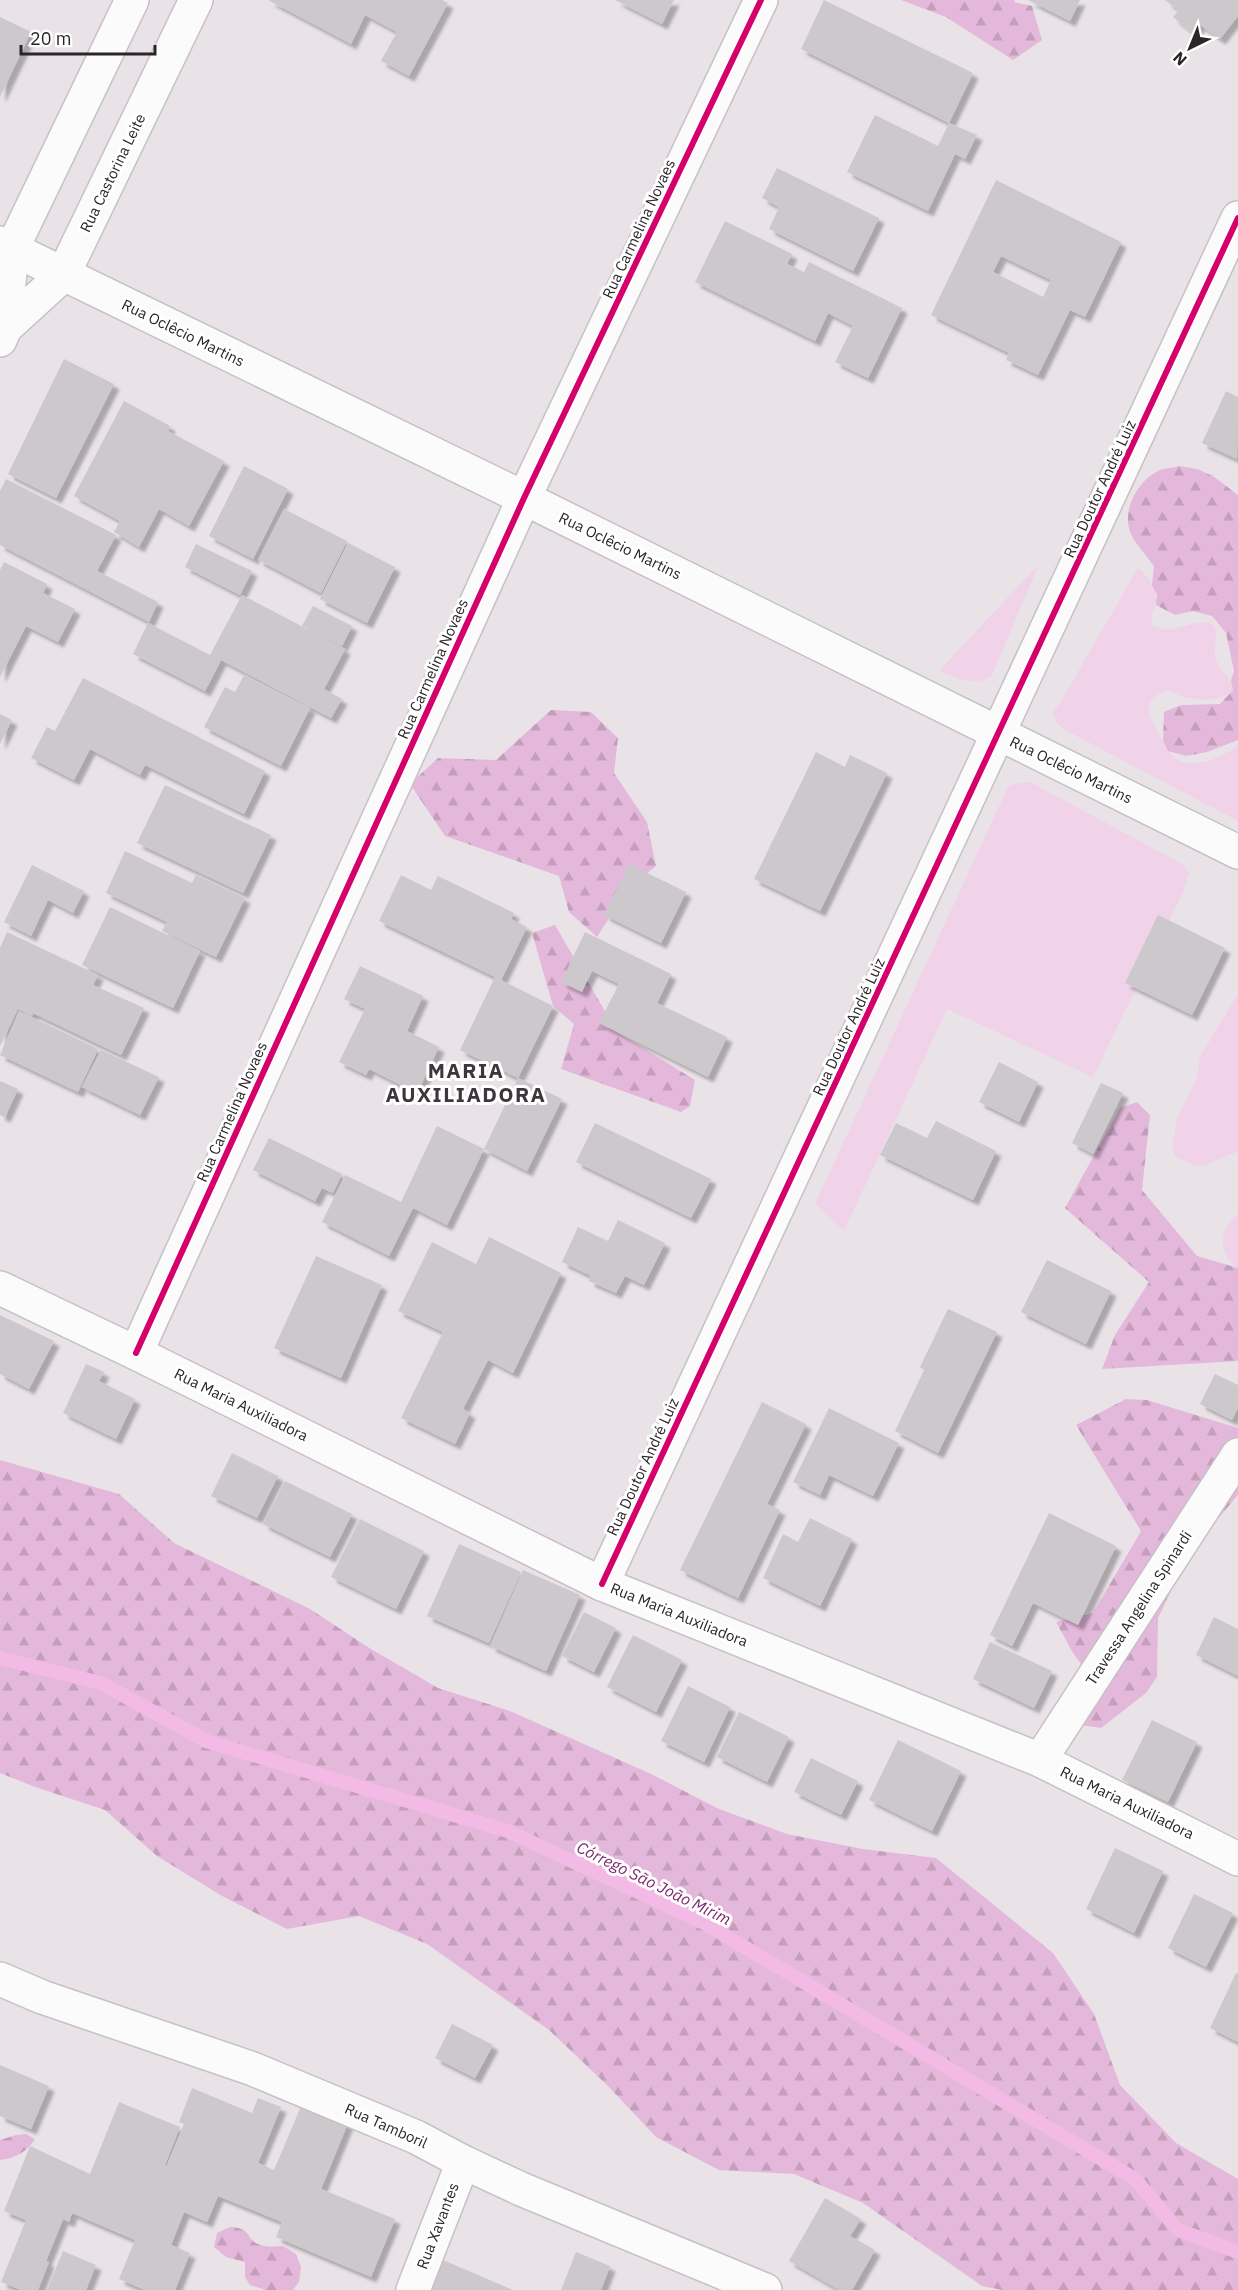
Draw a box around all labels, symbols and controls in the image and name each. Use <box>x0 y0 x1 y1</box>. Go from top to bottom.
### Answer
scale bar <box>21 18 154 56</box>
north arrow <box>1160 18 1220 78</box>
text: 20 m <box>30 27 72 50</box>
text: N <box>1169 48 1191 70</box>
street label: Rua Castorina Leite <box>76 110 150 235</box>
street label: Rua Carmelina Novaes <box>598 156 679 301</box>
street label: Rua Oclêcio Martins <box>119 295 248 370</box>
street label: Rua Doutor André Luiz <box>1059 417 1140 561</box>
street label: Rua Oclêcio Martins <box>556 508 685 583</box>
street label: Rua Carmelina Novaes <box>393 596 472 742</box>
street label: Rua Oclêcio Martins <box>1007 732 1136 807</box>
street label: Rua Doutor André Luiz <box>808 955 889 1099</box>
street label: Rua Carmelina Novaes <box>192 1039 271 1185</box>
district label: MARIA AUXILIADORA <box>386 1056 546 1108</box>
street label: Rua Maria Auxiliadora <box>171 1364 311 1445</box>
street label: Rua Doutor André Luiz <box>602 1395 683 1539</box>
street label: Travessa Angelina Spinardi <box>1081 1527 1196 1689</box>
street label: Rua Maria Auxiliadora <box>608 1578 751 1651</box>
street label: Rua Maria Auxiliadora <box>1057 1762 1197 1843</box>
water label: Córrego São João Mirim <box>574 1837 734 1929</box>
street label: Rua Tamboril <box>342 2099 431 2152</box>
street label: Rua Xavantes <box>412 2180 463 2272</box>

